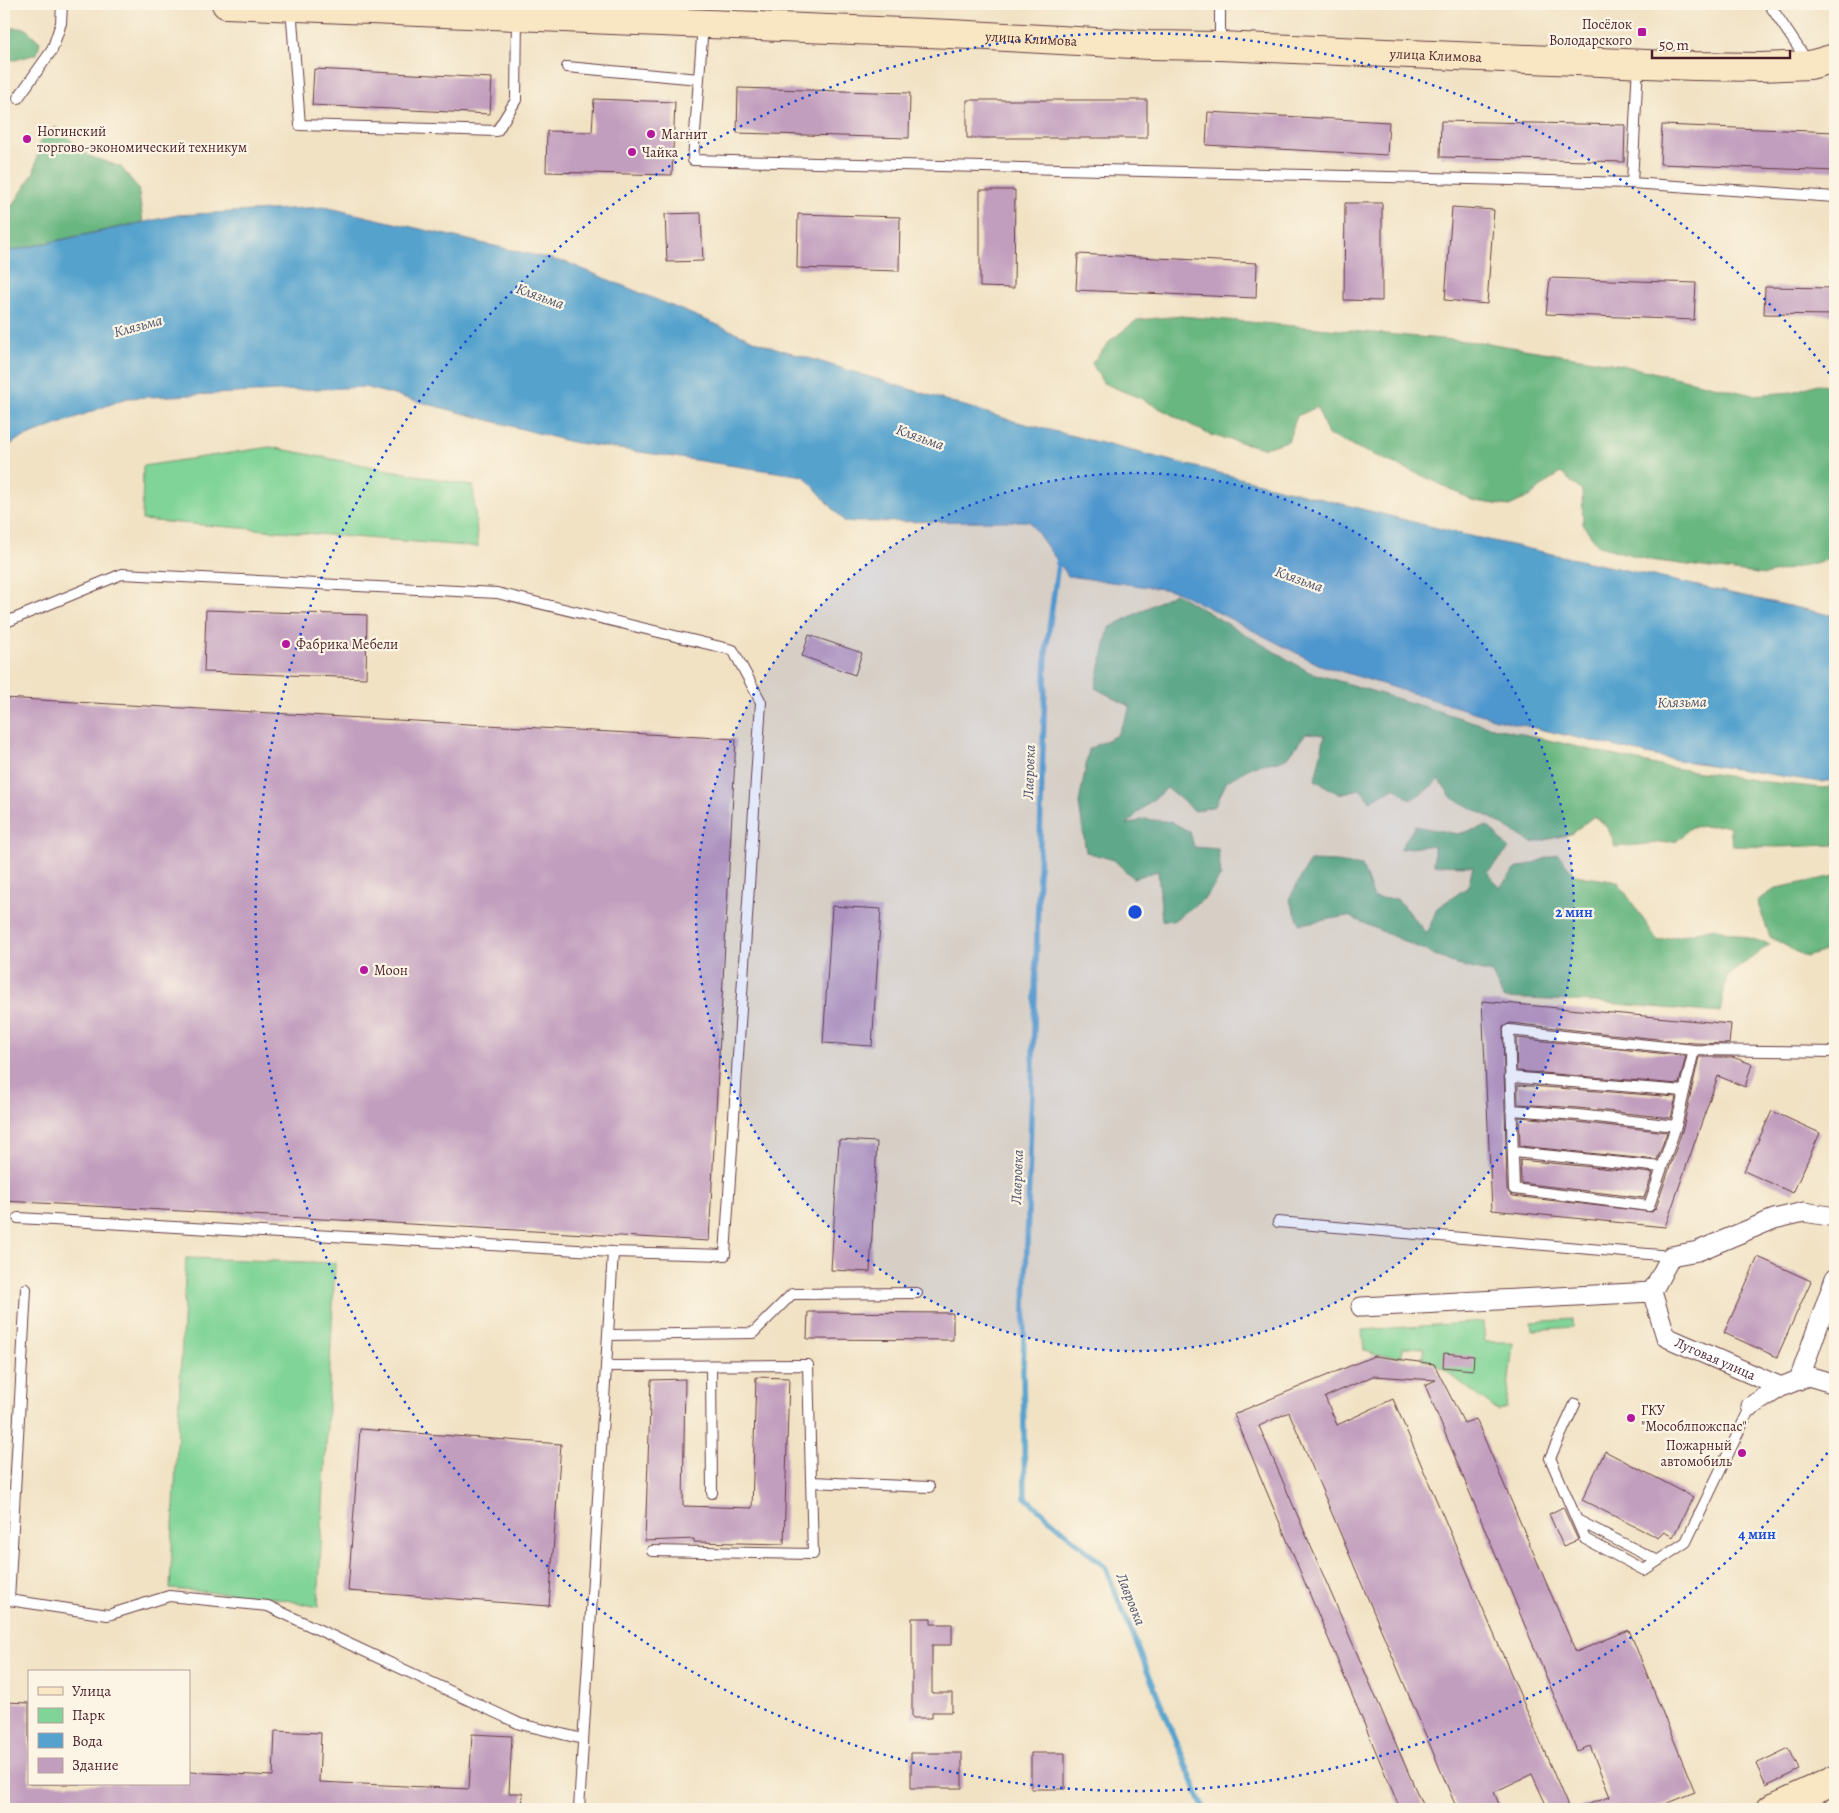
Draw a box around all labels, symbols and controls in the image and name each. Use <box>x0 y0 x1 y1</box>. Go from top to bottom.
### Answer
place label: Посёлок Володарского <box>1549 15 1632 50</box>
marker: Посёлок Володарского <box>1636 26 1648 38</box>
street label: улица Климова <box>984 27 1078 51</box>
scale bar <box>1652 28 1789 60</box>
text: 50 m <box>1659 35 1689 55</box>
street label: улица Климова <box>1388 44 1483 67</box>
place label: Ногинский торгово-экономический техникум <box>37 122 247 157</box>
place label: Магнит <box>661 125 708 144</box>
marker: Магнит <box>645 128 657 140</box>
marker: Ногинский торгово-экономический техникум <box>21 133 33 145</box>
place label: Чайка <box>642 143 679 162</box>
marker: Чайка <box>626 146 638 158</box>
water label: Клязьма <box>513 278 567 314</box>
water label: Клязьма <box>111 310 165 342</box>
water label: Клязьма <box>893 419 947 455</box>
water label: Клязьма <box>1272 561 1326 597</box>
place label: Фабрика Мебели <box>296 635 398 654</box>
marker: Фабрика Мебели <box>280 638 292 650</box>
water label: Клязьма <box>1657 692 1707 712</box>
water label: Лавровка <box>1018 744 1040 801</box>
text: 2 мин <box>1555 902 1593 922</box>
centre of rings <box>1126 903 1144 921</box>
place label: Моон <box>374 961 408 980</box>
marker: Моон <box>358 964 370 976</box>
water label: Лавровка <box>1006 1149 1028 1206</box>
street label: Луговая улица <box>1672 1333 1759 1385</box>
place label: ГКУ "Мособлпожспас" <box>1641 1401 1747 1436</box>
marker: ГКУ "Мособлпожспас" <box>1625 1412 1637 1424</box>
place label: Пожарный автомобиль <box>1661 1436 1732 1471</box>
marker: Пожарный автомобиль <box>1736 1447 1748 1459</box>
text: 4 мин <box>1738 1524 1776 1544</box>
water label: Лавровка <box>1111 1569 1151 1628</box>
legend <box>28 1670 190 1786</box>
text: Улица <box>72 1681 111 1701</box>
text: Парк <box>72 1705 105 1725</box>
text: Вода <box>72 1731 103 1751</box>
text: Здание <box>72 1755 119 1775</box>

